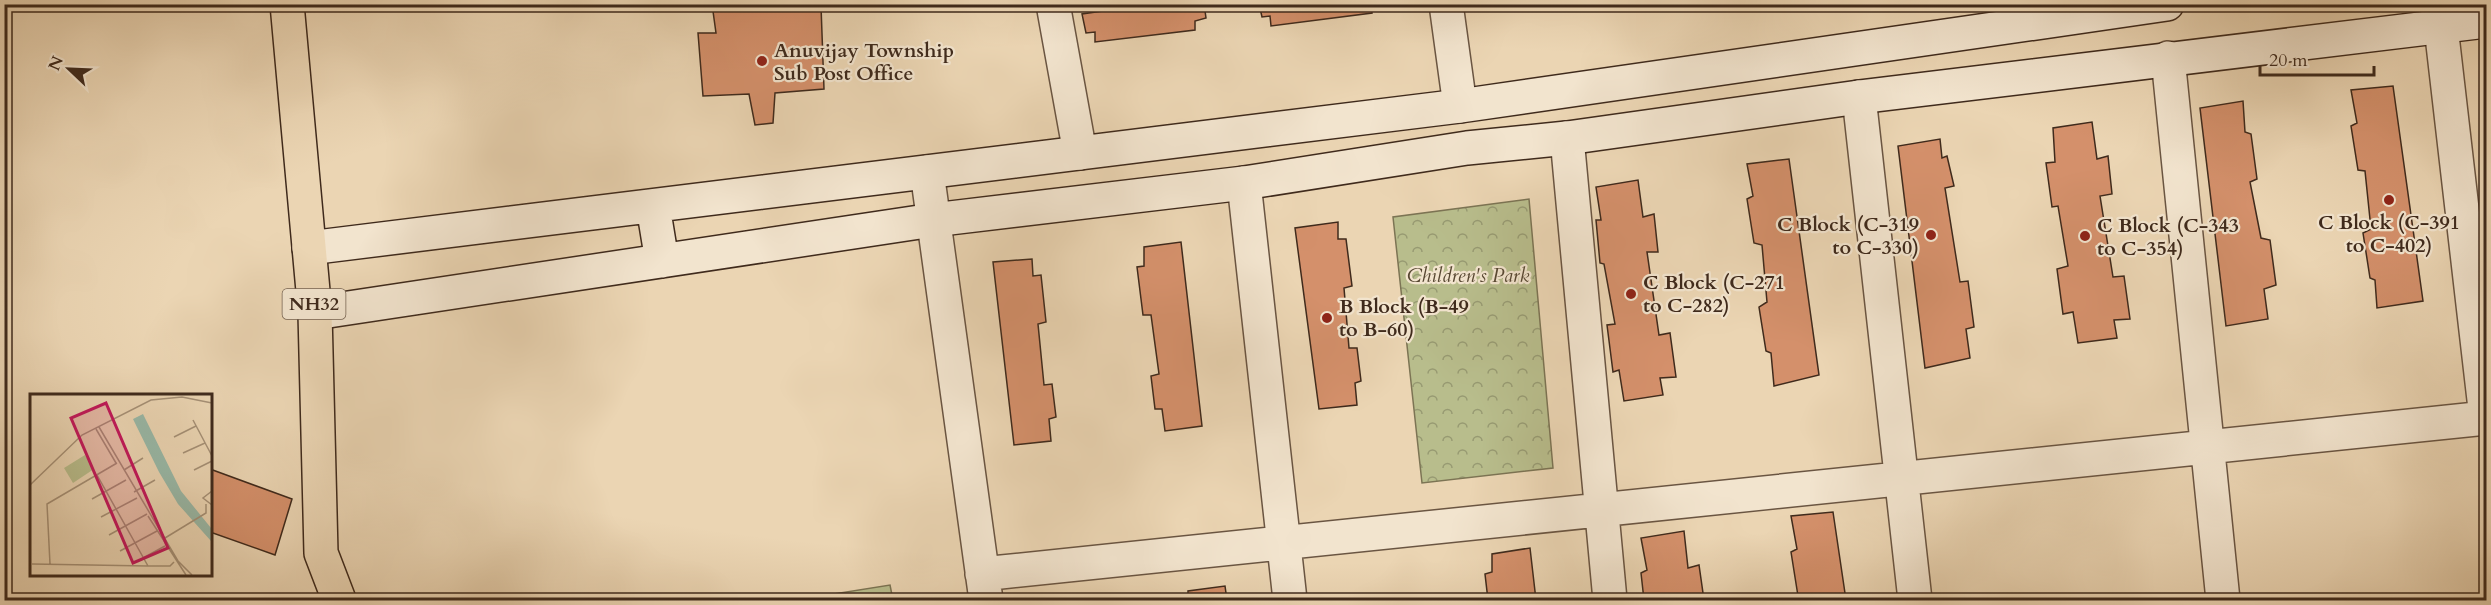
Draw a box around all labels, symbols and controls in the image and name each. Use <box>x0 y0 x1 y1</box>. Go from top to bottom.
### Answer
place label: Anuvijay Township Sub Post Office <box>774 37 954 87</box>
north arrow <box>39 39 99 99</box>
scale bar <box>2260 39 2374 77</box>
text: 20 m <box>2269 48 2308 73</box>
text: N <box>43 53 69 74</box>
marker: Anuvijay Township Sub Post Office <box>755 54 769 68</box>
marker: C Block (C-391 to C-402) <box>2382 193 2396 207</box>
place label: C Block (C-391 to C-402) <box>2318 209 2460 259</box>
place label: C Block (C-319 to C-330) <box>1777 211 1919 261</box>
place label: C Block (C-343 to C-354) <box>2097 212 2239 262</box>
marker: C Block (C-319 to C-330) <box>1924 228 1938 242</box>
marker: C Block (C-343 to C-354) <box>2078 229 2092 243</box>
park label: Children's Park <box>1407 262 1529 289</box>
place label: C Block (C-271 to C-282) <box>1643 269 1785 319</box>
marker: C Block (C-271 to C-282) <box>1624 287 1638 301</box>
road number: NH32 <box>282 289 346 319</box>
place label: B Block (B-49 to B-60) <box>1339 293 1469 343</box>
marker: B Block (B-49 to B-60) <box>1320 311 1334 325</box>
inset map <box>30 394 212 575</box>

